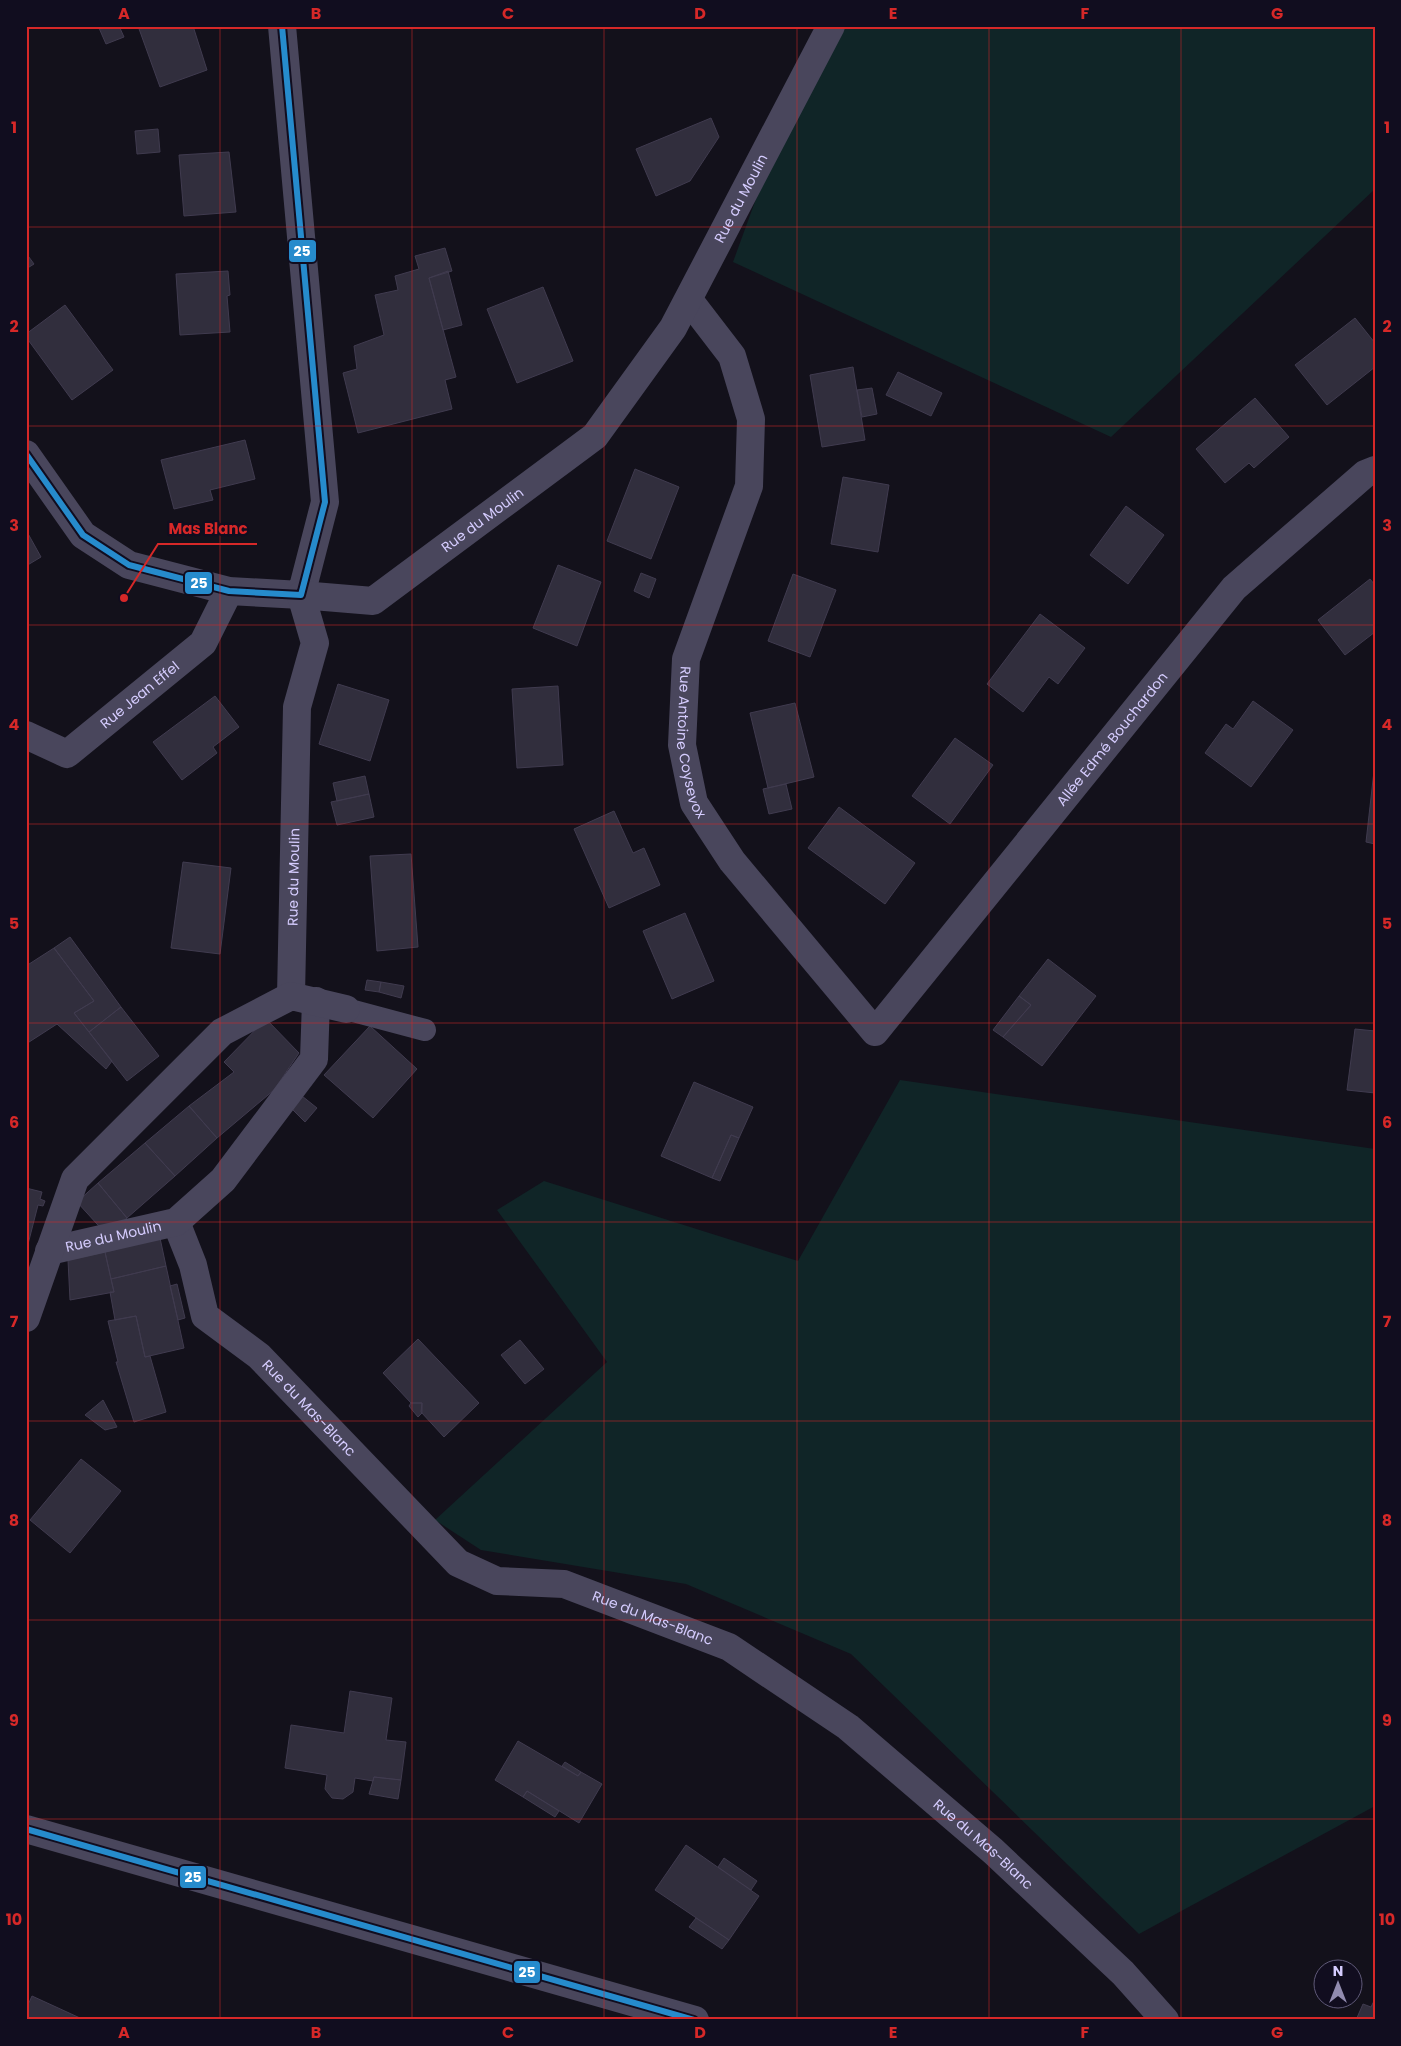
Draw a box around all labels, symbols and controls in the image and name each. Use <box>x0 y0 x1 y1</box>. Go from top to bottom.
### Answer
text: A <box>118 2 130 25</box>
text: B <box>311 2 321 25</box>
text: C <box>502 2 514 25</box>
text: D <box>694 2 706 25</box>
text: E <box>889 2 897 25</box>
text: F <box>1081 2 1090 25</box>
text: G <box>1271 2 1283 25</box>
text: 1 <box>11 116 17 139</box>
text: 1 <box>1384 116 1390 139</box>
street label: Rue du Moulin <box>709 150 772 246</box>
line badge: 25 <box>288 239 317 263</box>
text: 25 <box>293 241 311 261</box>
text: 2 <box>9 315 19 338</box>
text: 2 <box>1382 315 1392 338</box>
street label: Rue du Moulin <box>437 482 528 557</box>
text: 3 <box>9 514 19 537</box>
callout: Mas Blanc <box>158 514 257 544</box>
text: 3 <box>1382 514 1392 537</box>
text: Mas Blanc <box>168 518 248 539</box>
line badge: 25 <box>184 571 213 595</box>
text: 25 <box>190 573 208 593</box>
street label: Rue Jean Effel <box>96 656 183 733</box>
street label: Rue Antoine Coysevox <box>671 666 711 822</box>
street label: Allée Edmé Bouchardon <box>1052 668 1172 810</box>
text: 4 <box>9 713 20 736</box>
text: 4 <box>1382 713 1393 736</box>
street label: Rue du Moulin <box>282 828 304 926</box>
text: 5 <box>9 912 19 935</box>
text: 5 <box>1382 912 1392 935</box>
text: 6 <box>9 1111 19 1134</box>
text: 6 <box>1382 1111 1392 1134</box>
street label: Rue du Moulin <box>63 1216 163 1257</box>
text: 7 <box>10 1310 19 1333</box>
text: 7 <box>1383 1310 1392 1333</box>
street label: Rue du Mas-Blanc <box>258 1355 360 1461</box>
text: 8 <box>9 1509 19 1532</box>
text: 8 <box>1382 1509 1392 1532</box>
street label: Rue du Mas-Blanc <box>590 1586 716 1650</box>
text: 9 <box>9 1709 19 1732</box>
text: 9 <box>1382 1709 1392 1732</box>
street label: Rue du Mas-Blanc <box>929 1794 1038 1894</box>
line badge: 25 <box>179 1865 207 1889</box>
text: 25 <box>184 1867 202 1887</box>
text: 10 <box>6 1908 22 1931</box>
text: 10 <box>1379 1908 1395 1931</box>
north arrow <box>1314 1958 1364 2008</box>
line badge: 25 <box>513 1960 541 1984</box>
text: N <box>1333 1961 1343 1981</box>
text: 25 <box>518 1962 536 1982</box>
text: A <box>118 2021 130 2044</box>
text: B <box>311 2021 321 2044</box>
text: C <box>502 2021 514 2044</box>
text: D <box>694 2021 706 2044</box>
text: E <box>889 2021 897 2044</box>
text: F <box>1081 2021 1090 2044</box>
text: G <box>1271 2021 1283 2044</box>

